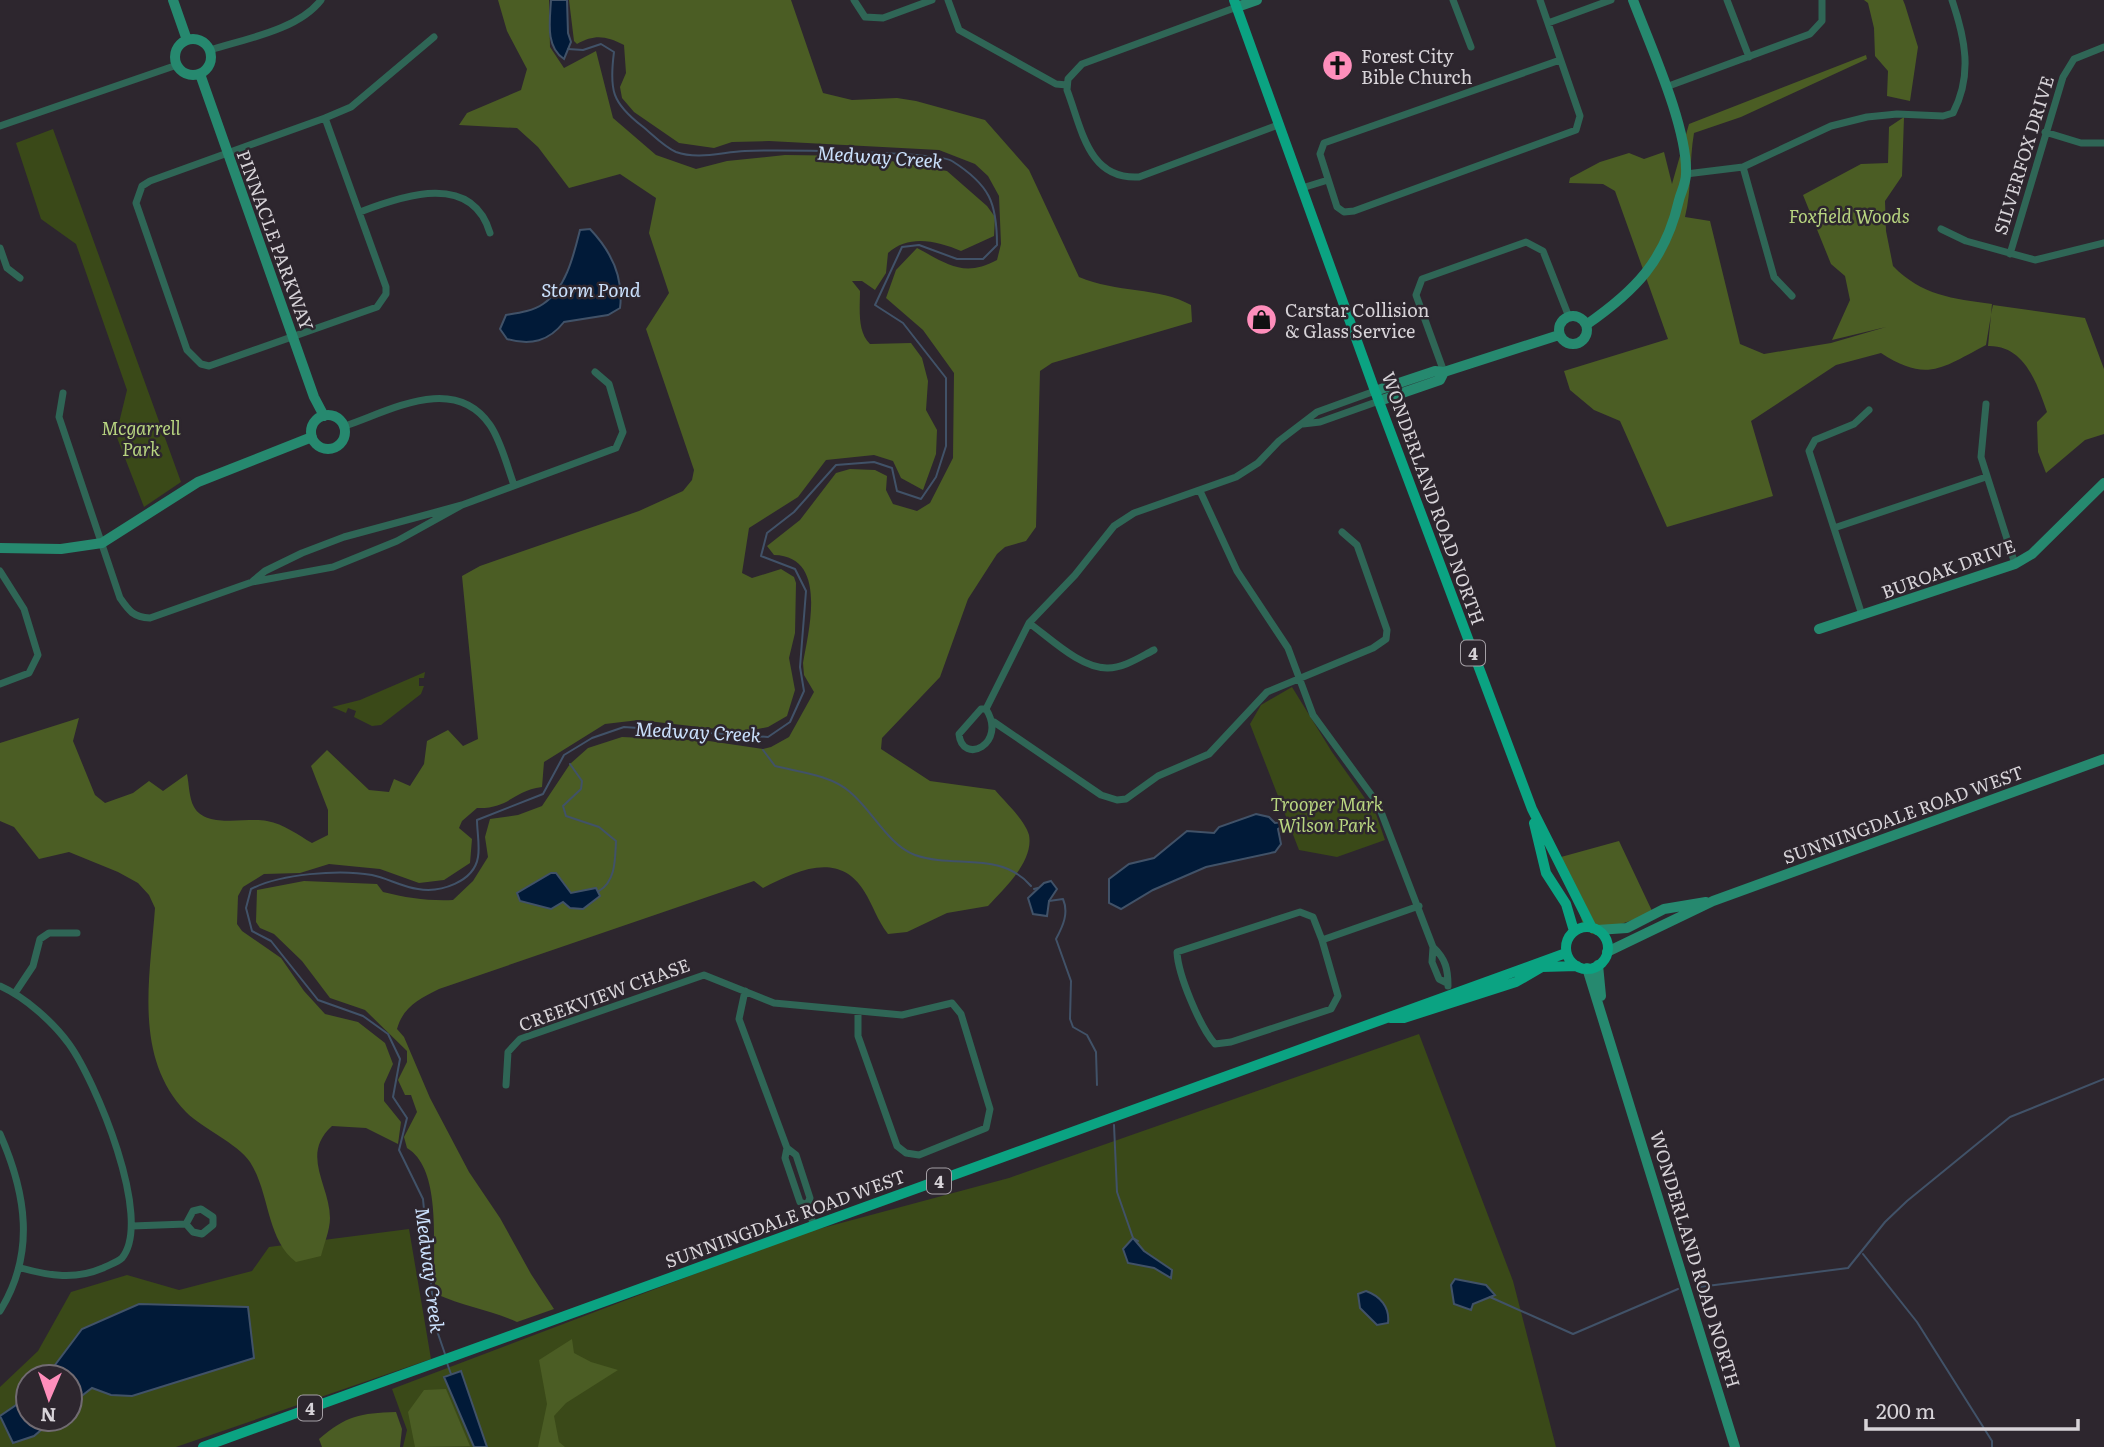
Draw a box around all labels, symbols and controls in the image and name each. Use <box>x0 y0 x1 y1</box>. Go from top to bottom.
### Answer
place label: Forest City Bible Church <box>1361 42 1472 90</box>
church icon: Forest City Bible Church <box>1321 48 1355 82</box>
street label: SILVERFOX DRIVE <box>1986 72 2060 238</box>
water label: Medway Creek <box>816 138 944 174</box>
street label: PINNACLE PARKWAY <box>231 146 321 334</box>
park label: Foxfield Woods <box>1788 202 1910 229</box>
water label: Storm Pond <box>541 275 641 303</box>
place label: Carstar Collision & Glass Service <box>1285 296 1430 344</box>
shop icon: Carstar Collision & Glass Service <box>1245 302 1279 336</box>
street label: WONDERLAND ROAD NORTH <box>1376 368 1492 628</box>
park label: Mcgarrell Park <box>101 414 182 462</box>
street label: BUROAK DRIVE <box>1877 531 2019 605</box>
road number: 4 <box>1461 640 1485 666</box>
water label: Medway Creek <box>634 714 762 748</box>
street label: SUNNINGDALE ROAD WEST <box>1779 758 2027 870</box>
park label: Trooper Mark Wilson Park <box>1271 790 1384 838</box>
street label: CREEKVIEW CHASE <box>515 950 693 1038</box>
street label: WONDERLAND ROAD NORTH <box>1644 1127 1748 1391</box>
street label: SUNNINGDALE ROAD WEST <box>661 1162 909 1274</box>
road number: 4 <box>927 1168 951 1194</box>
water label: Medway Creek <box>409 1206 453 1335</box>
north arrow <box>14 1363 84 1433</box>
scale bar <box>1866 1388 2078 1432</box>
text: 200 m <box>1876 1394 1936 1425</box>
road number: 4 <box>298 1396 322 1420</box>
text: N <box>40 1402 57 1430</box>

